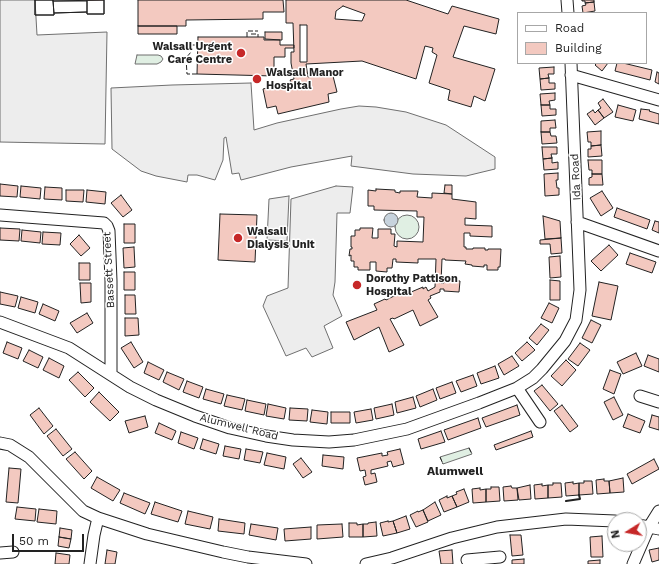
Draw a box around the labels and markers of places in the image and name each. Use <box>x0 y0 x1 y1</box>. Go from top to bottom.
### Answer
place label: Walsall Urgent Care Centre <box>152 40 232 66</box>
marker: Walsall Urgent Care Centre <box>235 47 247 59</box>
place label: Walsall Manor Hospital <box>266 66 344 92</box>
marker: Walsall Manor Hospital <box>251 73 263 85</box>
place label: Walsall Dialysis Unit <box>247 225 315 251</box>
marker: Walsall Dialysis Unit <box>232 232 244 244</box>
place label: Dorothy Pattison Hospital <box>366 272 458 298</box>
marker: Dorothy Pattison Hospital <box>351 279 363 291</box>

